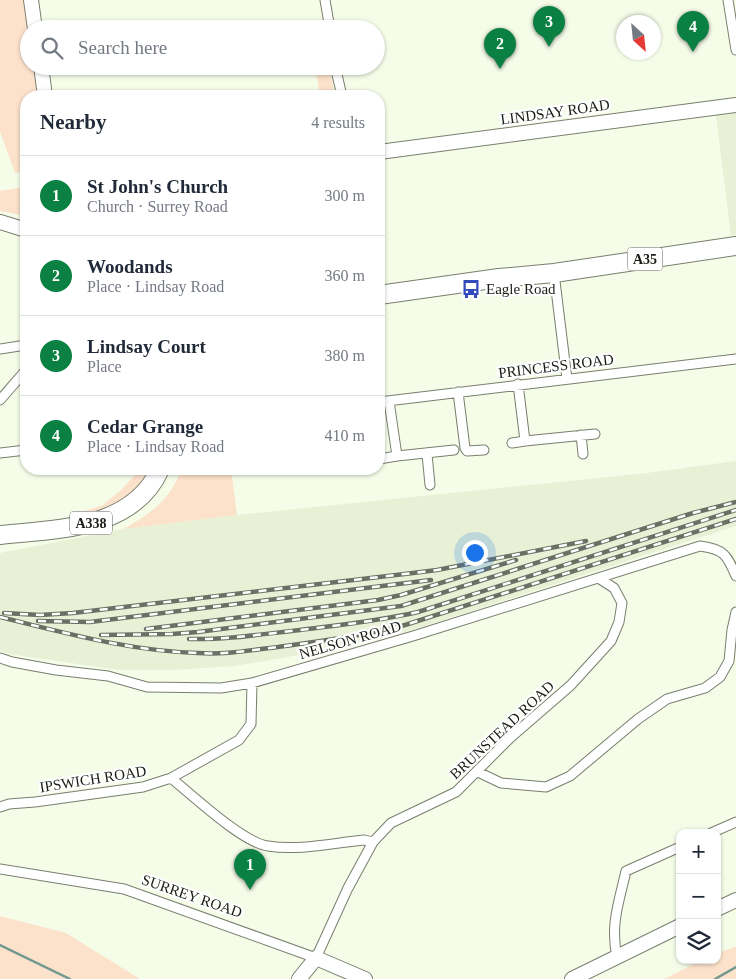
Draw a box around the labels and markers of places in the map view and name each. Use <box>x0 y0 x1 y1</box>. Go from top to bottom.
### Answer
pin: 3 <box>533 6 565 47</box>
pin: 4 <box>677 11 709 52</box>
pin: 2 <box>484 28 516 69</box>
bus stop icon: Eagle Road <box>460 278 482 300</box>
place label: Eagle Road <box>486 281 556 297</box>
pin: 1 <box>234 849 266 890</box>

